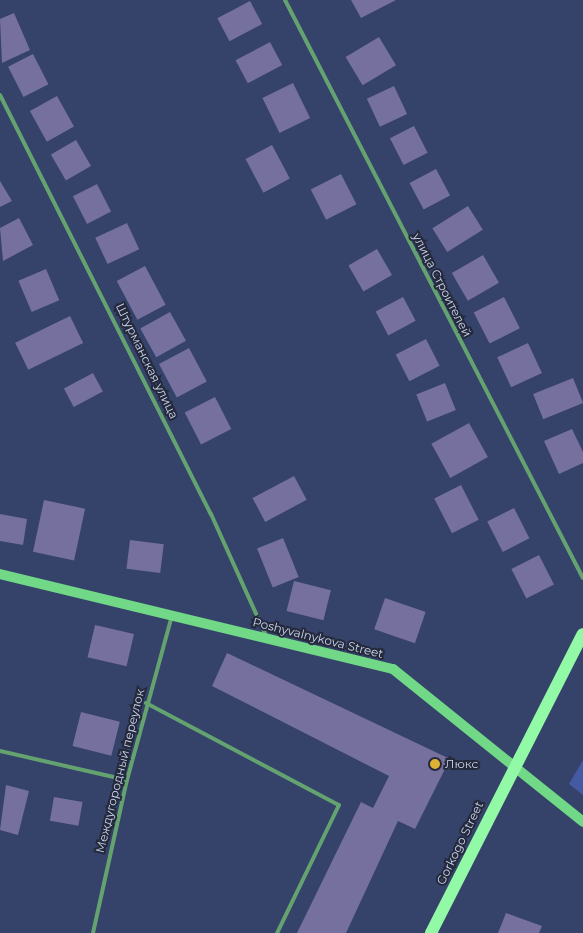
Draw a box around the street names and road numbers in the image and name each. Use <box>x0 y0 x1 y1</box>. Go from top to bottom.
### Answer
street label: улица Строителей <box>410 231 474 339</box>
street label: Штурманская улица <box>113 301 181 421</box>
street label: Poshyvalnykova Street <box>251 615 385 661</box>
street label: Междугородный переулок <box>93 688 147 854</box>
street label: Gorkogo Street <box>434 799 486 887</box>

